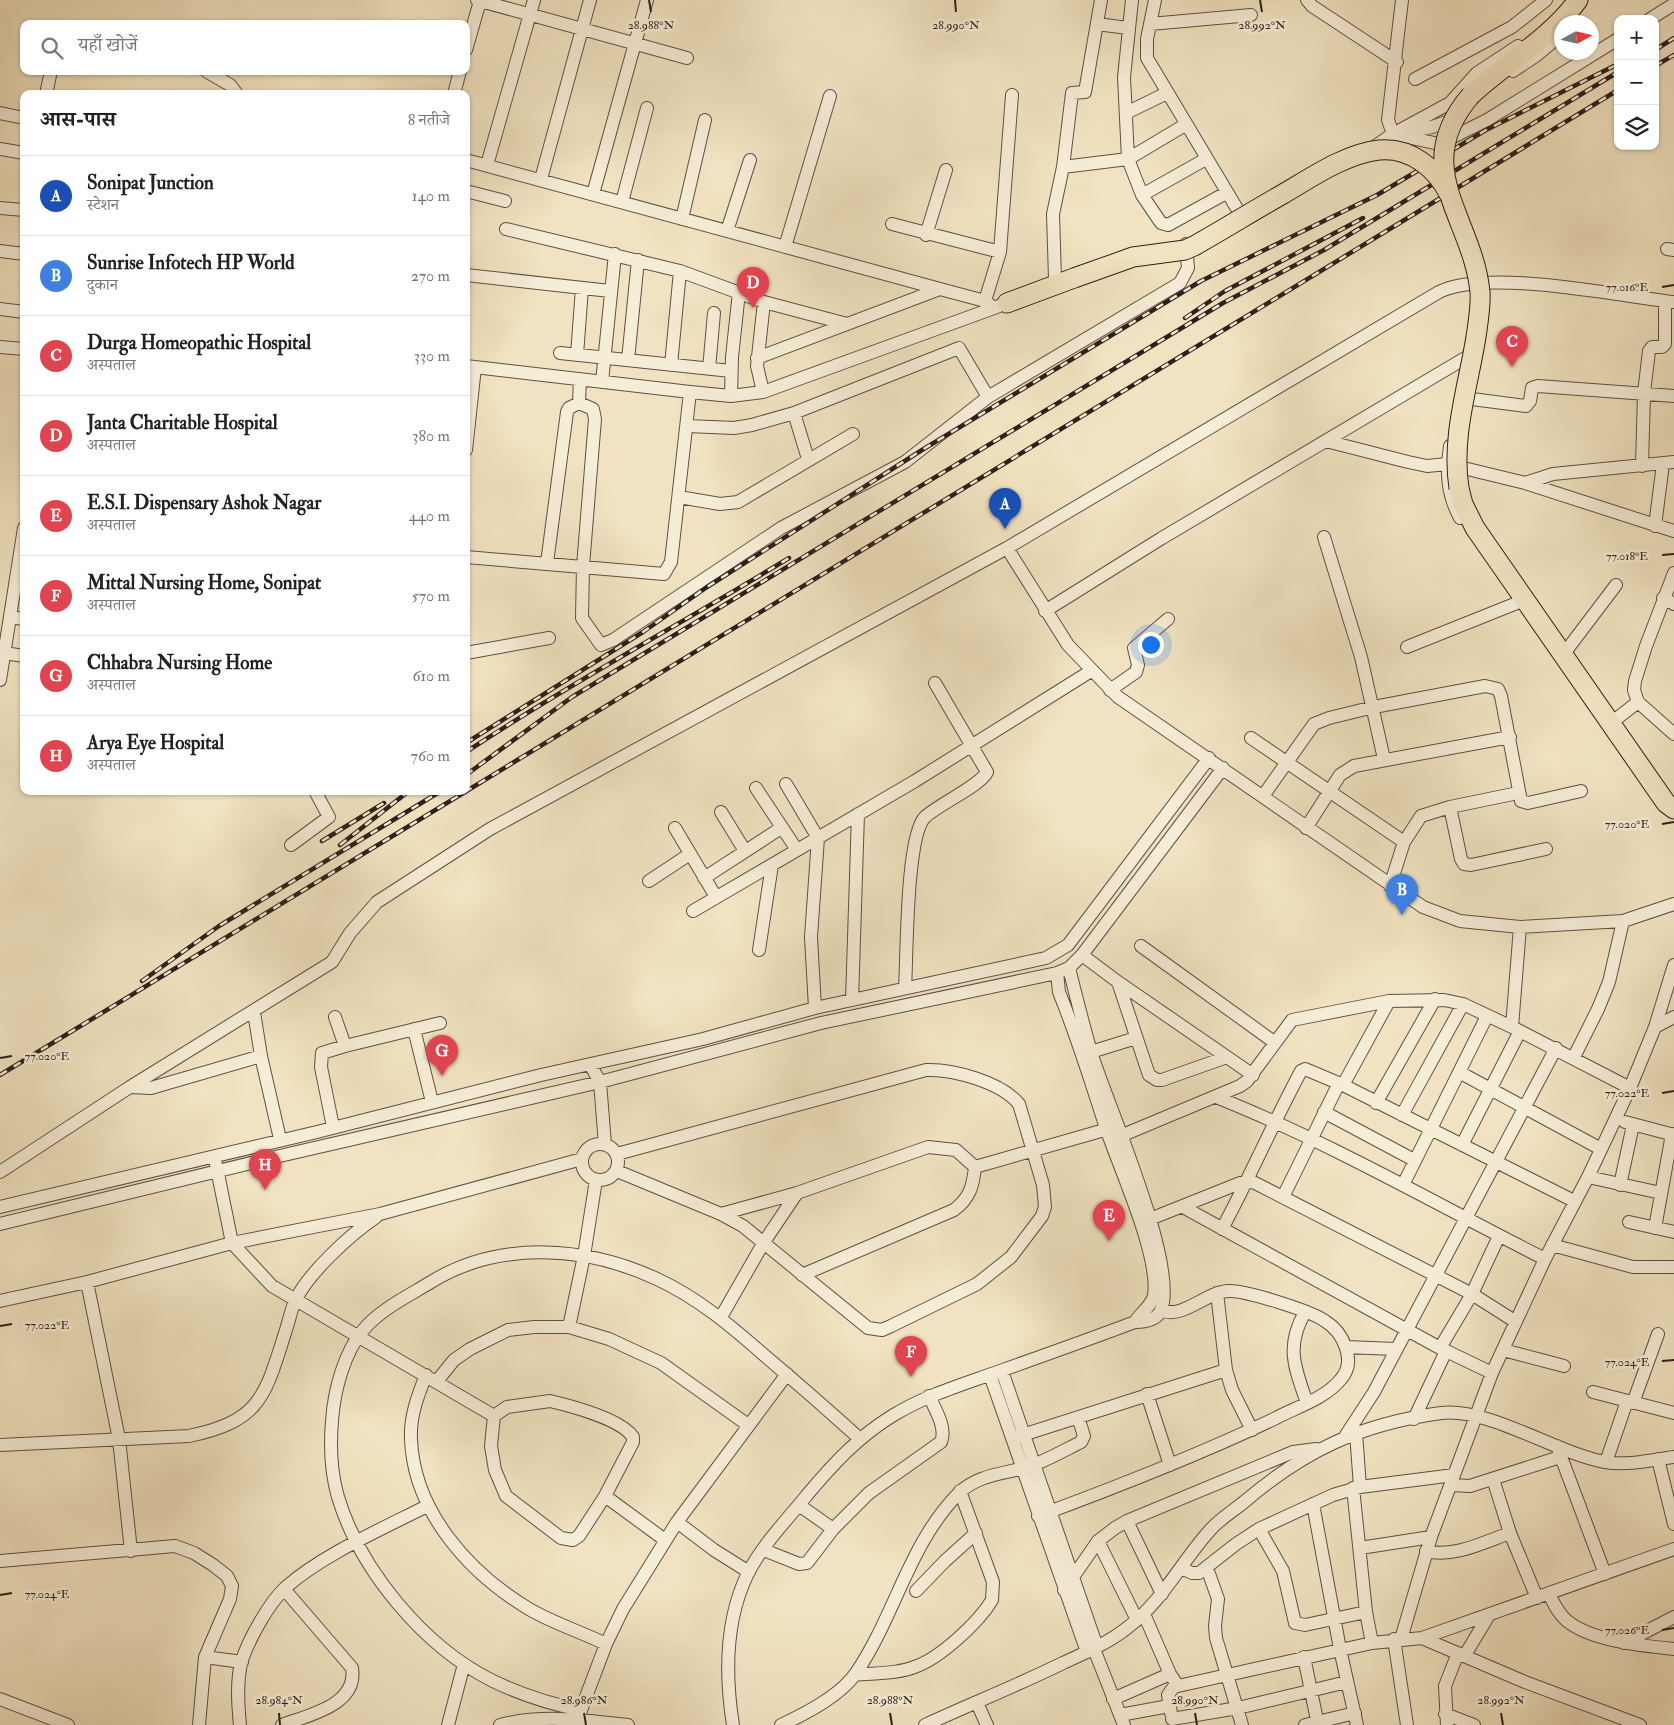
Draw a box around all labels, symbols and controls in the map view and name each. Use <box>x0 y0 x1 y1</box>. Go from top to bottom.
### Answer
north arrow <box>1554 15 1599 60</box>
map controls <box>1614 15 1659 150</box>
button: + <box>1614 15 1659 60</box>
text: 28.988°N <box>628 18 674 33</box>
text: 28.990°N <box>932 18 980 33</box>
text: 28.992°N <box>1238 18 1286 33</box>
search box <box>20 20 470 75</box>
text: यहाँ खोजें <box>78 33 138 57</box>
icon: search <box>38 34 66 62</box>
button: − <box>1614 60 1659 105</box>
button: layers <box>1614 105 1659 150</box>
text: आस-पास <box>40 106 116 133</box>
text: 8 नतीजे <box>408 110 450 130</box>
text: Sonipat Junction <box>87 171 214 195</box>
text: A <box>51 186 61 206</box>
text: 140 m <box>412 186 450 206</box>
text: स्टेशन <box>87 195 119 215</box>
text: Sunrise Infotech HP World <box>87 251 295 275</box>
text: B <box>51 266 61 286</box>
text: 270 m <box>411 266 450 286</box>
pin: D <box>737 267 769 308</box>
text: दुकान <box>87 275 118 295</box>
text: 77.016°E <box>1606 280 1649 295</box>
pin: C <box>1496 326 1528 367</box>
text: Durga Homeopathic Hospital <box>87 331 311 355</box>
text: C <box>50 346 62 366</box>
text: 330 m <box>414 346 450 366</box>
text: अस्पताल <box>87 355 136 375</box>
text: Janta Charitable Hospital <box>87 411 278 435</box>
text: D <box>49 426 63 446</box>
text: 380 m <box>412 426 450 446</box>
text: अस्पताल <box>87 435 136 455</box>
pin: A <box>989 488 1021 529</box>
text: E.S.I. Dispensary Ashok Nagar <box>87 491 321 515</box>
text: E <box>50 506 62 526</box>
text: 440 m <box>409 506 450 526</box>
text: अस्पताल <box>87 515 136 535</box>
text: 77.018°E <box>1606 549 1648 564</box>
text: Mittal Nursing Home, Sonipat <box>87 571 321 595</box>
text: F <box>51 586 61 606</box>
text: 570 m <box>412 586 450 606</box>
text: अस्पताल <box>87 595 136 615</box>
your location <box>1138 632 1164 658</box>
text: Chhabra Nursing Home <box>87 651 272 675</box>
text: G <box>49 666 63 686</box>
text: 610 m <box>412 666 450 686</box>
text: अस्पताल <box>87 675 136 695</box>
text: Arya Eye Hospital <box>87 731 224 755</box>
text: H <box>49 746 63 766</box>
text: 760 m <box>411 746 450 766</box>
text: अस्पताल <box>87 755 136 775</box>
text: 77.020°E <box>1605 817 1650 832</box>
pin: B <box>1386 874 1418 915</box>
pin: G <box>426 1035 458 1076</box>
text: 77.020°E <box>25 1049 70 1064</box>
text: 77.022°E <box>1605 1086 1649 1101</box>
pin: H <box>249 1149 281 1190</box>
pin: E <box>1093 1200 1125 1241</box>
text: 77.022°E <box>25 1318 69 1333</box>
pin: F <box>895 1336 927 1377</box>
text: 77.024°E <box>1605 1355 1650 1370</box>
text: 77.024°E <box>25 1587 70 1602</box>
text: 77.026°E <box>1605 1623 1649 1638</box>
text: 28.984°N <box>255 1693 303 1708</box>
text: 28.986°N <box>561 1693 608 1708</box>
text: 28.988°N <box>867 1693 913 1708</box>
text: 28.990°N <box>1171 1693 1219 1708</box>
text: 28.992°N <box>1477 1693 1525 1708</box>

